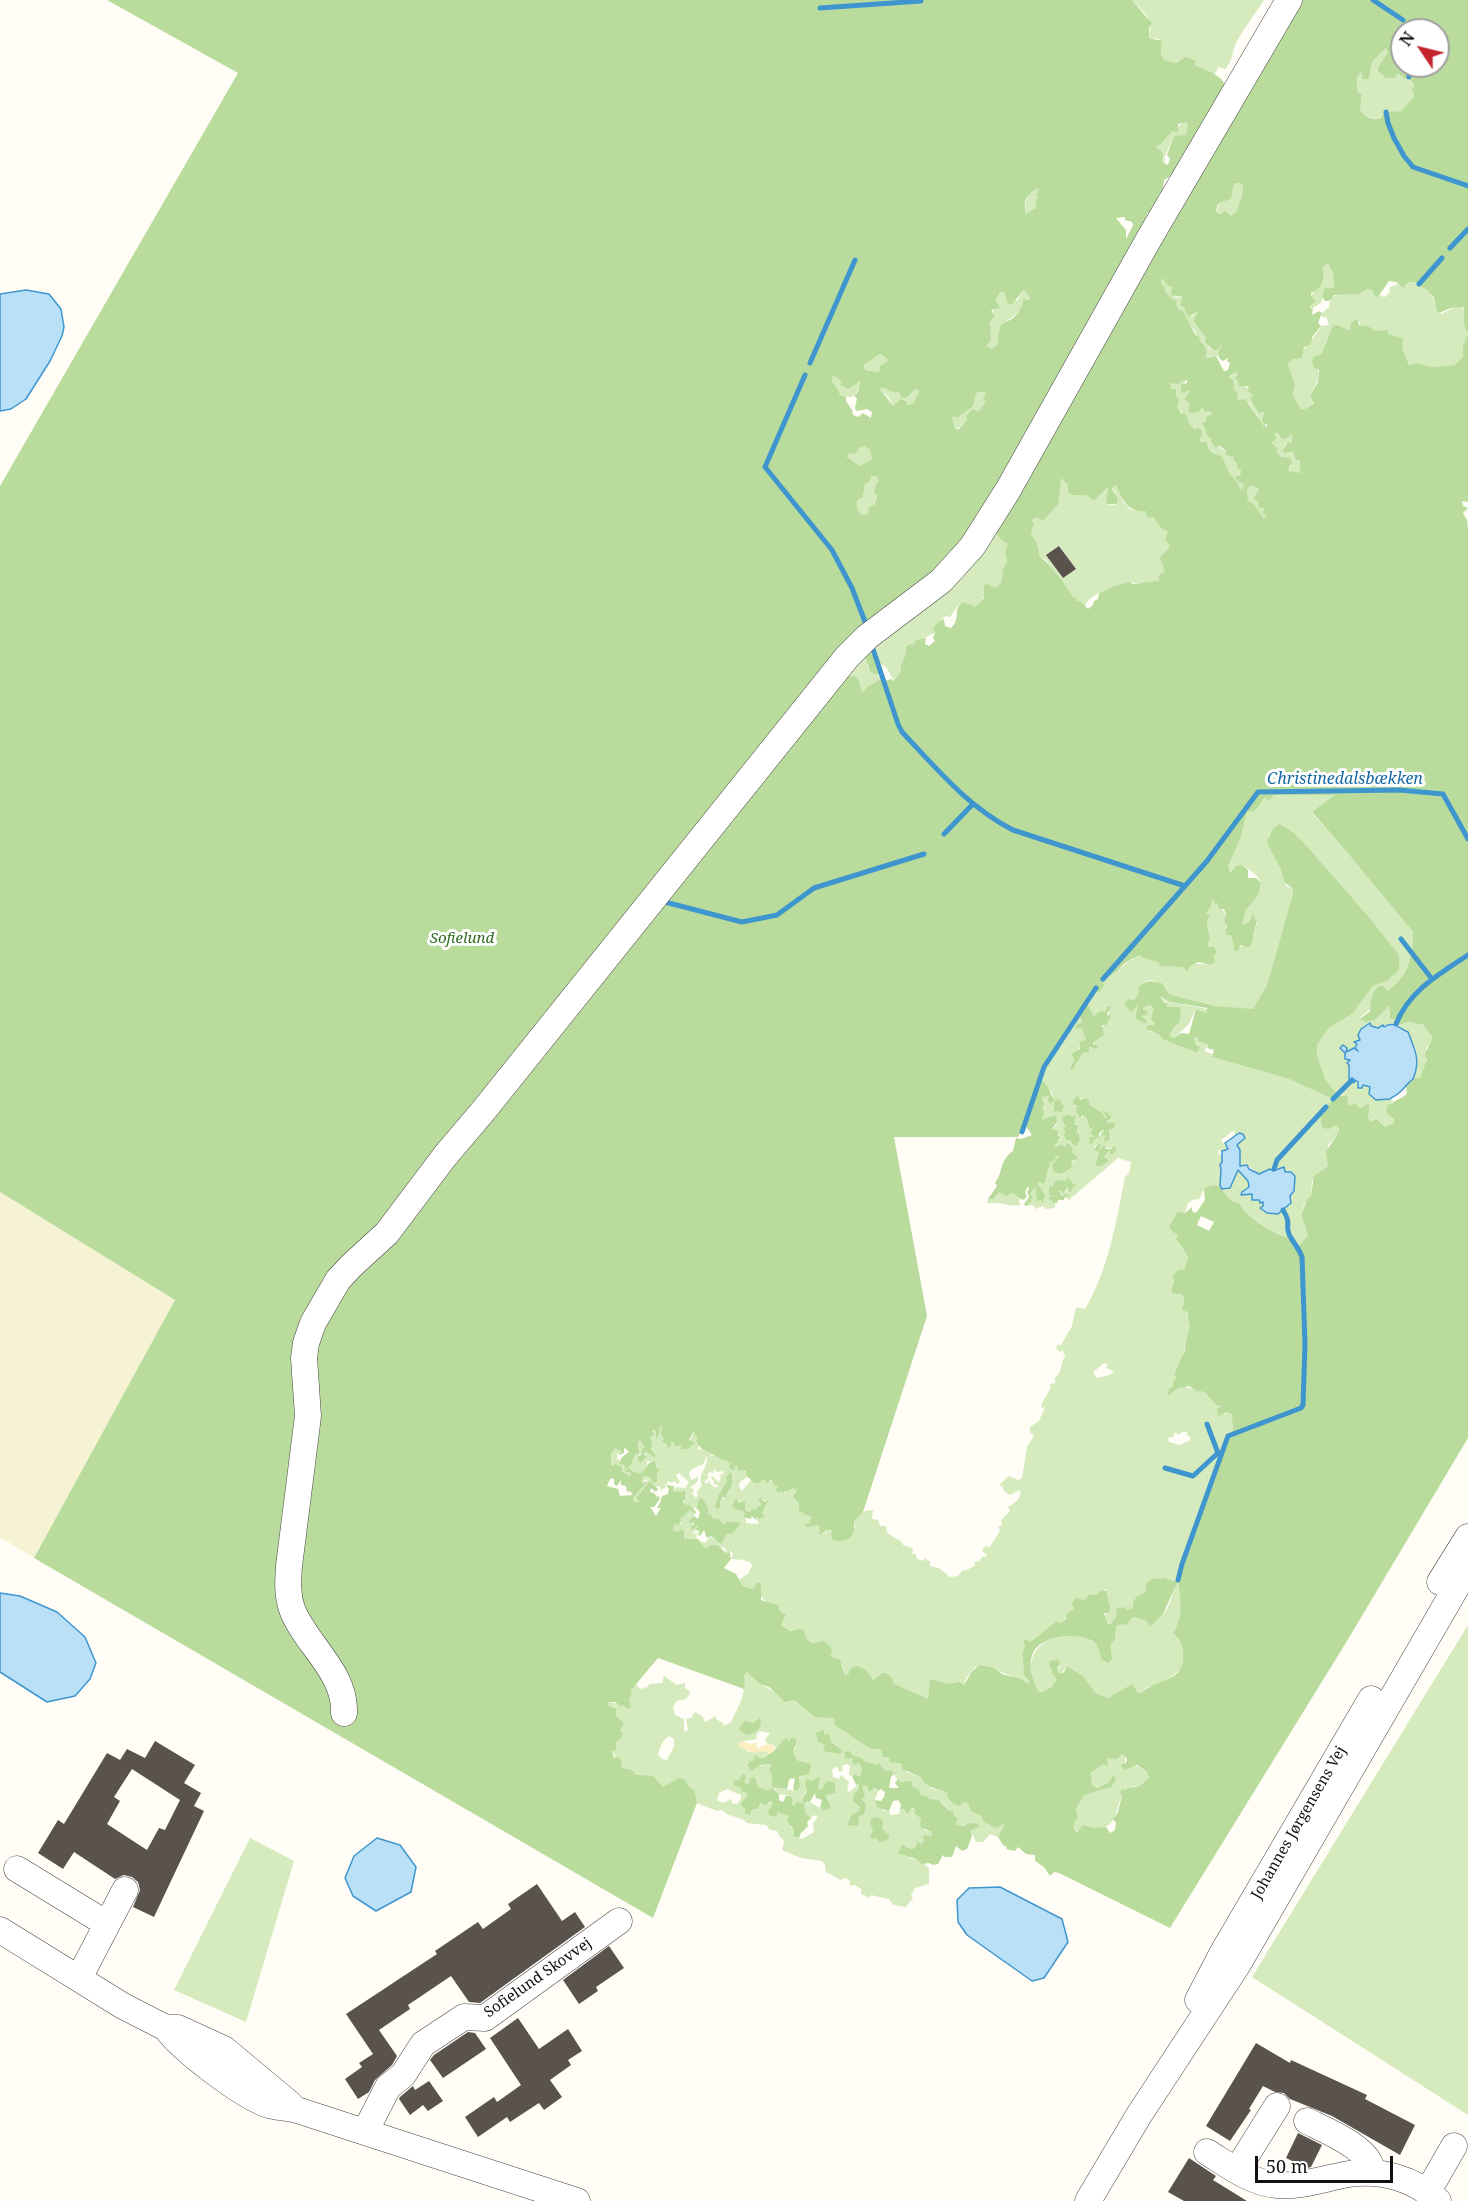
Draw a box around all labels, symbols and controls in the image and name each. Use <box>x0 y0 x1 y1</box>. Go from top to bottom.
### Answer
north arrow <box>1390 18 1450 78</box>
text: N <box>1394 27 1420 50</box>
water label: Christinedalsbækken <box>1267 769 1423 789</box>
park label: Sofielund <box>430 930 494 948</box>
street label: Johannes Jørgensens Vej <box>1248 1743 1350 1903</box>
street label: Sofielund Skovvej <box>481 1934 595 2022</box>
scale bar <box>1258 2144 1396 2182</box>
text: 50 m <box>1266 2154 1308 2178</box>

